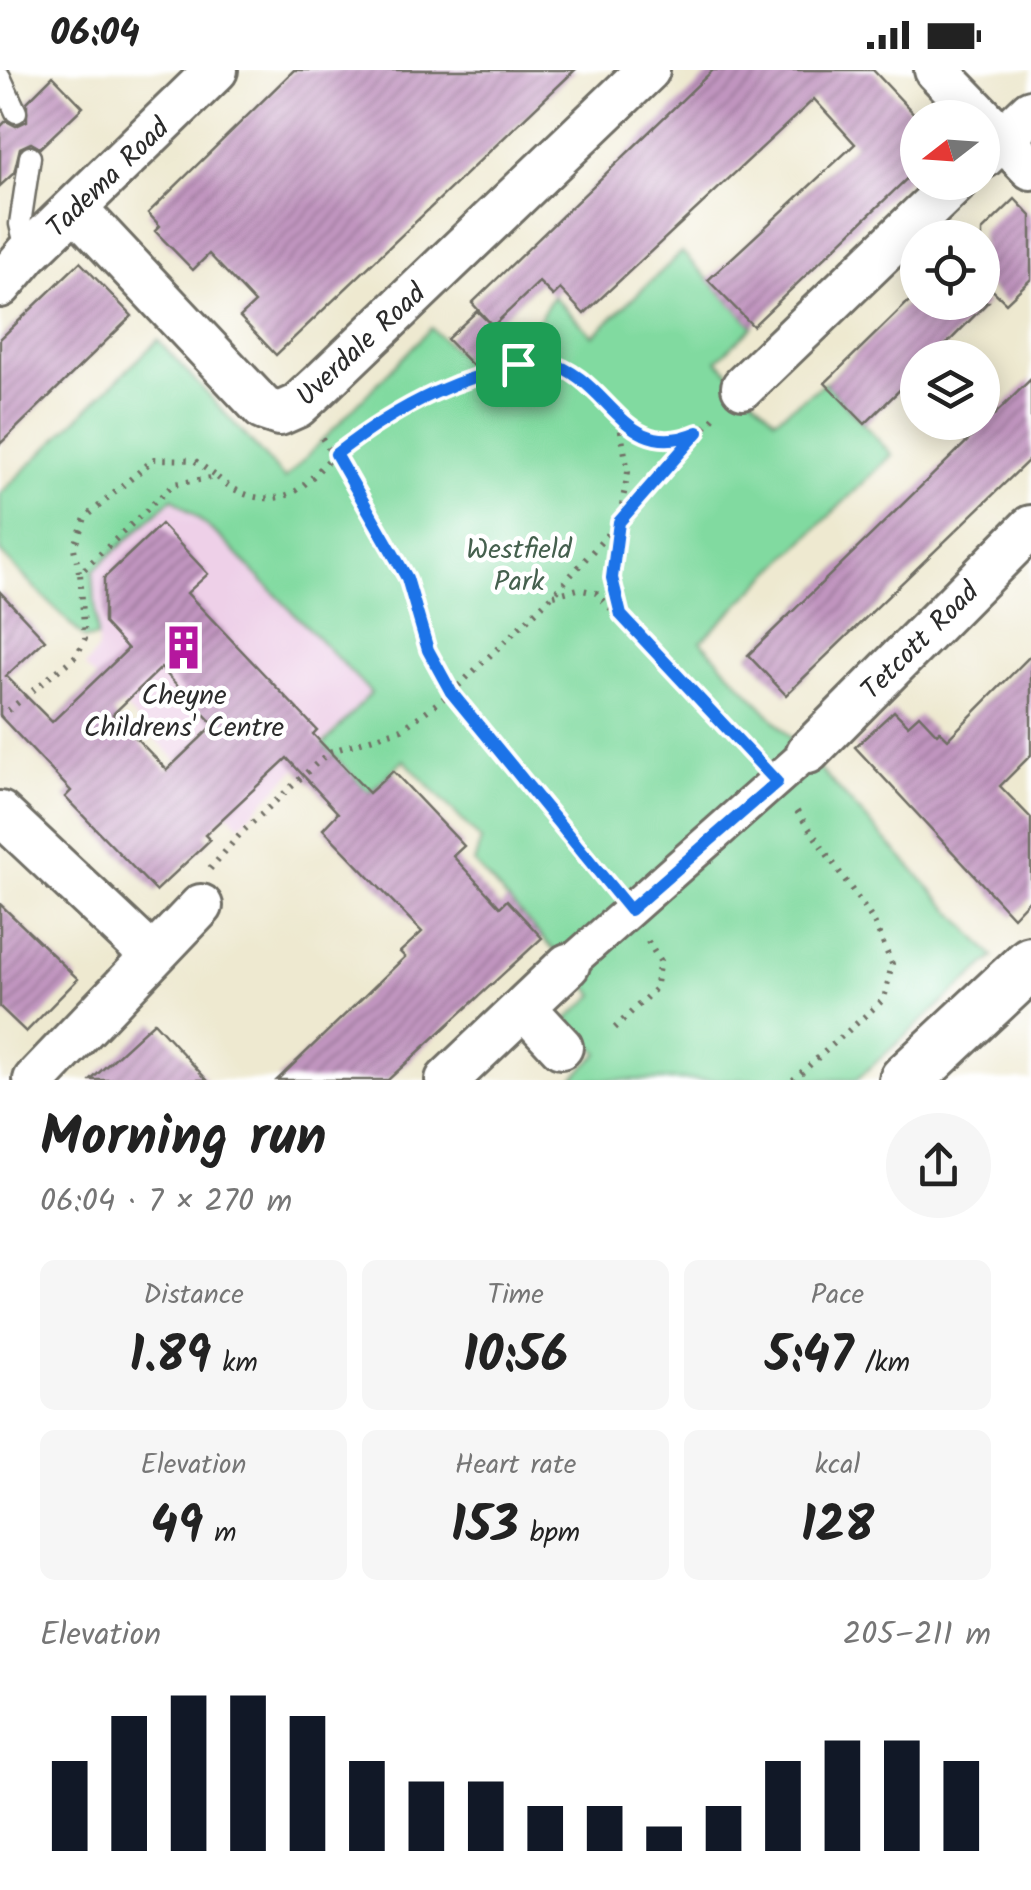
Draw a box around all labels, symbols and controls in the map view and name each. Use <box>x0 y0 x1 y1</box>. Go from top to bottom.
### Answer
text: 06:04 <box>50 5 140 65</box>
north arrow <box>900 100 1000 200</box>
map controls <box>900 100 1000 440</box>
street label: Tadema Road <box>36 107 182 250</box>
button: locate <box>900 220 1000 320</box>
street label: Uverdale Road <box>286 273 438 418</box>
pin <box>476 322 561 407</box>
icon: arrive <box>491 337 546 392</box>
button: layers <box>900 340 1000 440</box>
park label: Westfield Park <box>466 528 573 605</box>
street label: Tetcott Road <box>851 571 991 712</box>
building icon: Cheyne Childrens' Centre <box>160 624 208 672</box>
place label: Cheyne Childrens' Centre <box>84 674 285 751</box>
text: Morning run <box>40 1096 327 1183</box>
button: share <box>886 1113 991 1218</box>
text: 06:04 · 7 × 270 m <box>40 1177 292 1228</box>
text: Distance <box>143 1273 244 1318</box>
text: Time <box>487 1273 544 1318</box>
text: Pace <box>811 1273 864 1318</box>
text: 1.89 <box>129 1318 211 1398</box>
text: 10:56 <box>463 1318 568 1398</box>
text: 5:47 <box>765 1318 853 1398</box>
text: km <box>211 1341 258 1386</box>
text: /km <box>853 1341 910 1386</box>
text: Elevation <box>141 1443 246 1488</box>
text: Heart rate <box>455 1443 576 1488</box>
text: kcal <box>815 1443 860 1488</box>
text: 49 <box>150 1488 203 1568</box>
text: 153 <box>451 1488 519 1568</box>
text: 128 <box>801 1488 874 1568</box>
text: m <box>203 1511 237 1556</box>
text: bpm <box>519 1511 580 1556</box>
text: Elevation <box>40 1610 161 1661</box>
text: 205–211 m <box>843 1610 991 1661</box>

